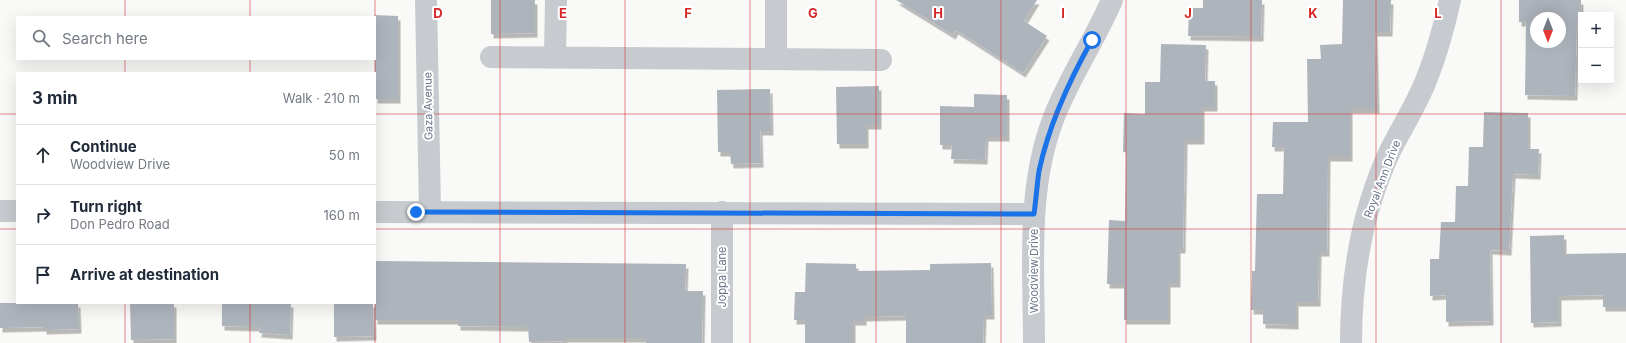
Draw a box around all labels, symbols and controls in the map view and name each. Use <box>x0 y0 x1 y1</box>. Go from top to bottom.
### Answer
text: D <box>433 5 443 21</box>
text: E <box>559 5 567 21</box>
text: F <box>684 5 692 21</box>
text: G <box>808 5 818 21</box>
text: H <box>933 5 943 21</box>
text: I <box>1061 5 1065 21</box>
text: J <box>1184 5 1192 21</box>
text: K <box>1308 5 1318 21</box>
text: L <box>1434 5 1442 21</box>
north arrow <box>1530 12 1566 48</box>
map controls <box>1578 12 1614 84</box>
button: + <box>1578 12 1614 48</box>
search box <box>16 16 376 60</box>
icon: search <box>30 27 52 49</box>
text: Search here <box>62 29 148 48</box>
route start <box>1083 31 1101 49</box>
button: − <box>1578 48 1614 84</box>
street label: Gaza Avenue <box>420 72 436 140</box>
text: 3 min <box>32 88 78 108</box>
text: Walk · 210 m <box>283 90 360 106</box>
text: Continue <box>70 137 137 156</box>
street label: Royal Ann Drive <box>1361 138 1403 220</box>
icon: ahead <box>32 144 54 166</box>
text: 50 m <box>329 147 360 163</box>
text: Woodview Drive <box>70 156 170 172</box>
text: Turn right <box>70 197 142 216</box>
route end <box>407 203 425 221</box>
icon: right <box>32 204 54 226</box>
text: 160 m <box>323 207 360 223</box>
text: Don Pedro Road <box>70 216 170 232</box>
street label: Woodview Drive <box>1027 229 1041 313</box>
street label: Joppa Lane <box>715 246 729 308</box>
icon: arrive <box>32 264 54 286</box>
text: Arrive at destination <box>70 265 219 284</box>

